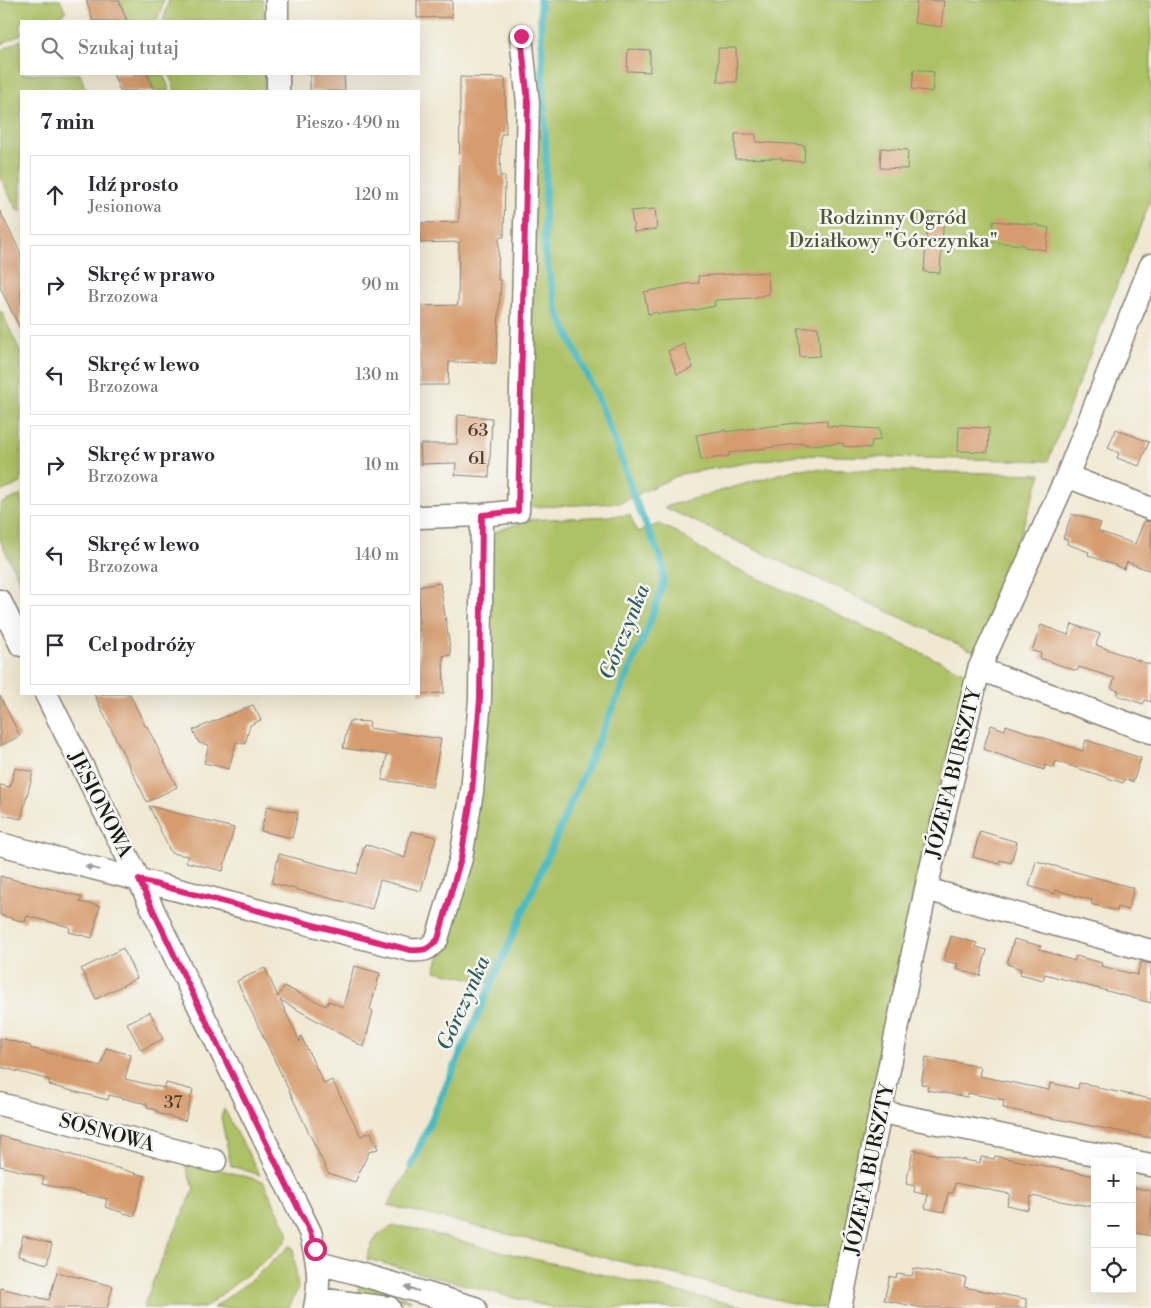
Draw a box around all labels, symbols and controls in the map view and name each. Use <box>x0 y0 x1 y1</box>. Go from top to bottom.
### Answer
search box <box>20 20 420 75</box>
route end <box>510 25 533 48</box>
icon: search <box>38 34 66 62</box>
text: Szukaj tutaj <box>78 36 179 60</box>
text: 7 min <box>40 110 94 136</box>
text: Pieszo · 490 m <box>296 113 400 133</box>
text: Idź prosto <box>88 173 179 197</box>
icon: ahead <box>41 181 69 209</box>
text: 120 m <box>355 185 399 205</box>
text: Jesionowa <box>88 197 162 217</box>
park label: Rodzinny Ogród Działkowy "Górczynka" <box>788 206 998 254</box>
text: Skręć w prawo <box>88 263 215 287</box>
icon: right <box>41 271 69 299</box>
text: 90 m <box>361 275 399 295</box>
text: Brzozowa <box>88 287 158 307</box>
text: Skręć w lewo <box>88 353 200 377</box>
icon: left <box>41 361 69 389</box>
text: 130 m <box>355 365 399 385</box>
text: Brzozowa <box>88 377 158 397</box>
house number: 63 <box>468 419 488 442</box>
text: Skręć w prawo <box>88 443 215 467</box>
house number: 61 <box>468 447 486 470</box>
icon: right <box>41 451 69 479</box>
text: 10 m <box>365 455 399 475</box>
text: Brzozowa <box>88 467 158 487</box>
text: Skręć w lewo <box>88 533 200 557</box>
icon: left <box>41 541 69 569</box>
text: 140 m <box>355 545 399 565</box>
text: Brzozowa <box>88 557 158 577</box>
water label: Górczynka <box>594 581 656 684</box>
icon: arrive <box>41 631 69 659</box>
text: Cel podróży <box>88 633 195 657</box>
street label: JÓZEFA BURSZTY <box>920 685 988 862</box>
street label: JESIONOWA <box>62 746 138 864</box>
one-way arrow <box>85 864 100 872</box>
water label: Górczynka <box>432 952 496 1054</box>
street label: JÓZEFA BURSZTY <box>839 1080 901 1258</box>
house number: 37 <box>164 1091 182 1114</box>
street label: SOSNOWA <box>56 1109 158 1159</box>
map controls <box>1091 1158 1136 1293</box>
button: + <box>1091 1158 1136 1203</box>
button: − <box>1091 1203 1136 1248</box>
route start <box>304 1238 327 1261</box>
button: locate <box>1091 1248 1136 1293</box>
one-way arrow <box>404 1285 419 1293</box>

